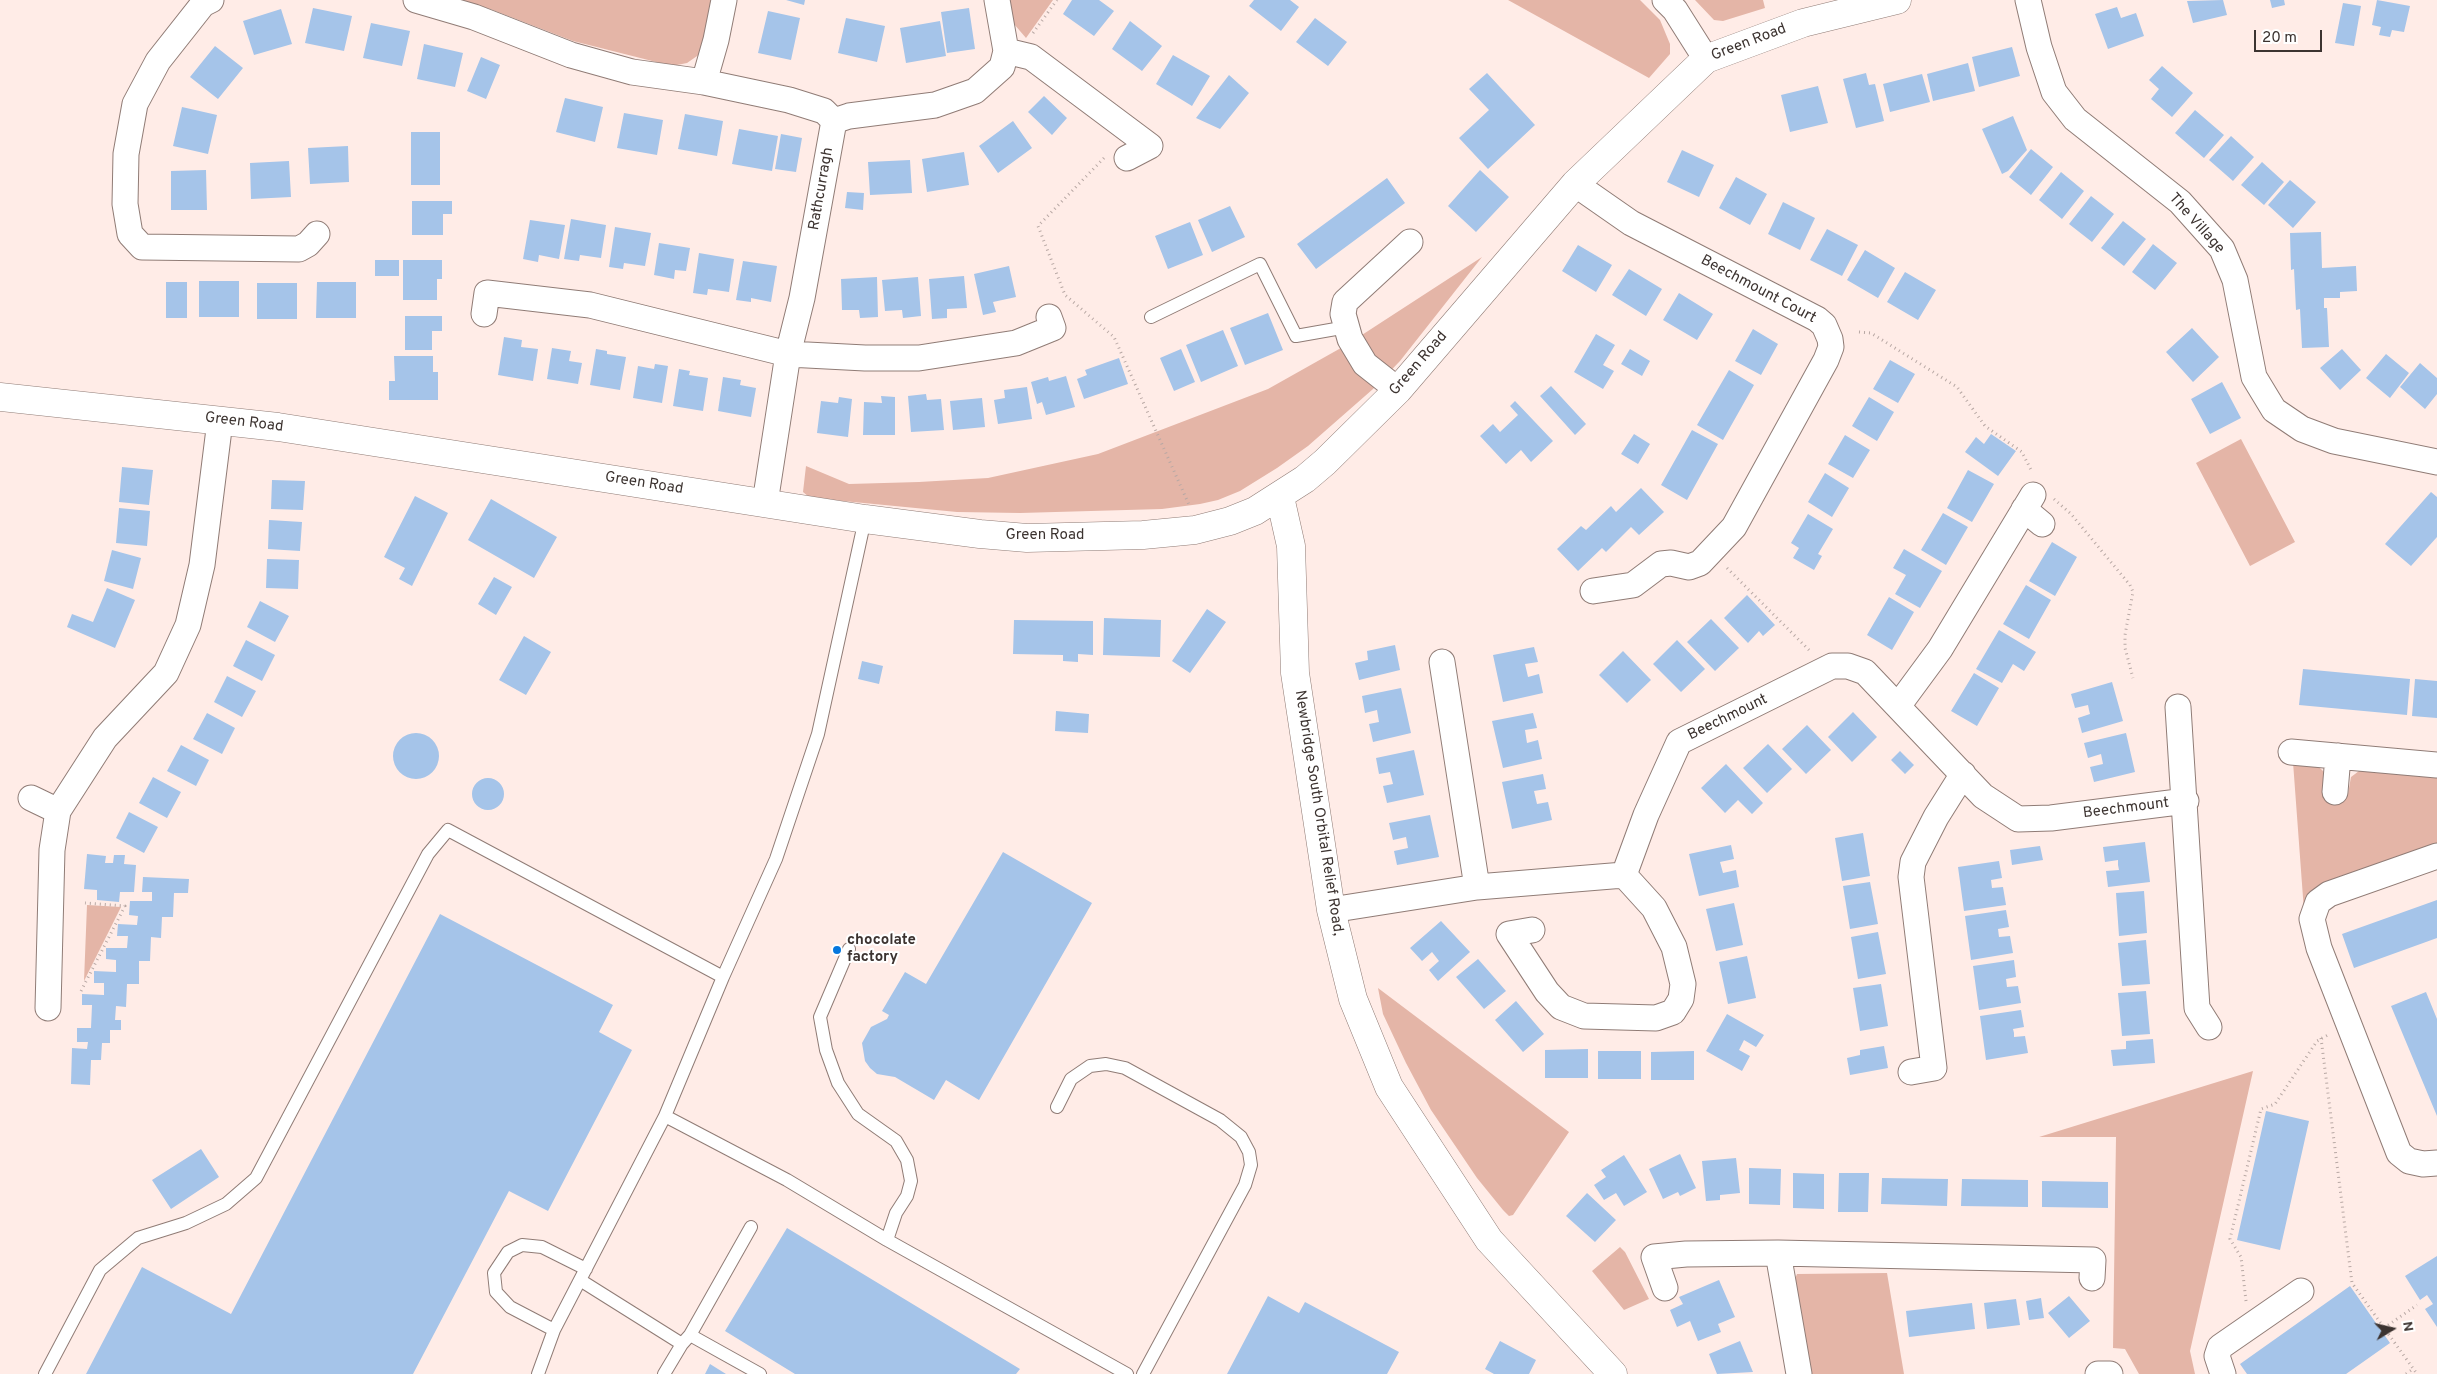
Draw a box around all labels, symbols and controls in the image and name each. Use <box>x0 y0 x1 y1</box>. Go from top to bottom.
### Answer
street label: Green Road <box>1709 20 1789 66</box>
scale bar <box>2257 20 2324 52</box>
text: 20 m <box>2262 29 2297 48</box>
street label: Rathcurragh <box>806 146 838 232</box>
street label: The Village <box>2164 190 2228 258</box>
street label: Beechmount Court <box>1697 252 1819 328</box>
street label: Green Road <box>1386 328 1452 400</box>
street label: Green Road <box>204 409 284 437</box>
street label: Green Road <box>604 469 684 499</box>
street label: Green Road <box>1005 527 1085 545</box>
street label: Newbridge South Orbital Relief Road, <box>1290 689 1346 937</box>
street label: Beechmount <box>1685 691 1771 745</box>
street label: Beechmount <box>2082 795 2170 823</box>
place label: chocolate factory <box>847 932 916 967</box>
marker: chocolate factory <box>831 944 843 956</box>
north arrow <box>2367 1304 2417 1354</box>
text: N <box>2398 1320 2416 1333</box>

